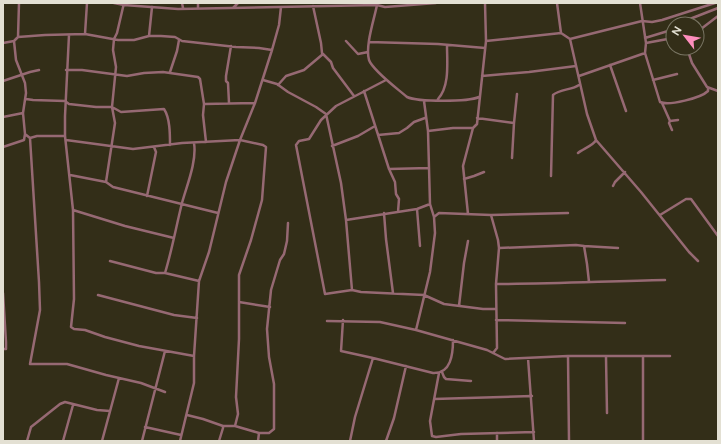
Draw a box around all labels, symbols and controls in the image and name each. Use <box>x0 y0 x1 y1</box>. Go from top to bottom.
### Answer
north arrow <box>665 16 705 56</box>
text: N <box>669 24 685 38</box>

